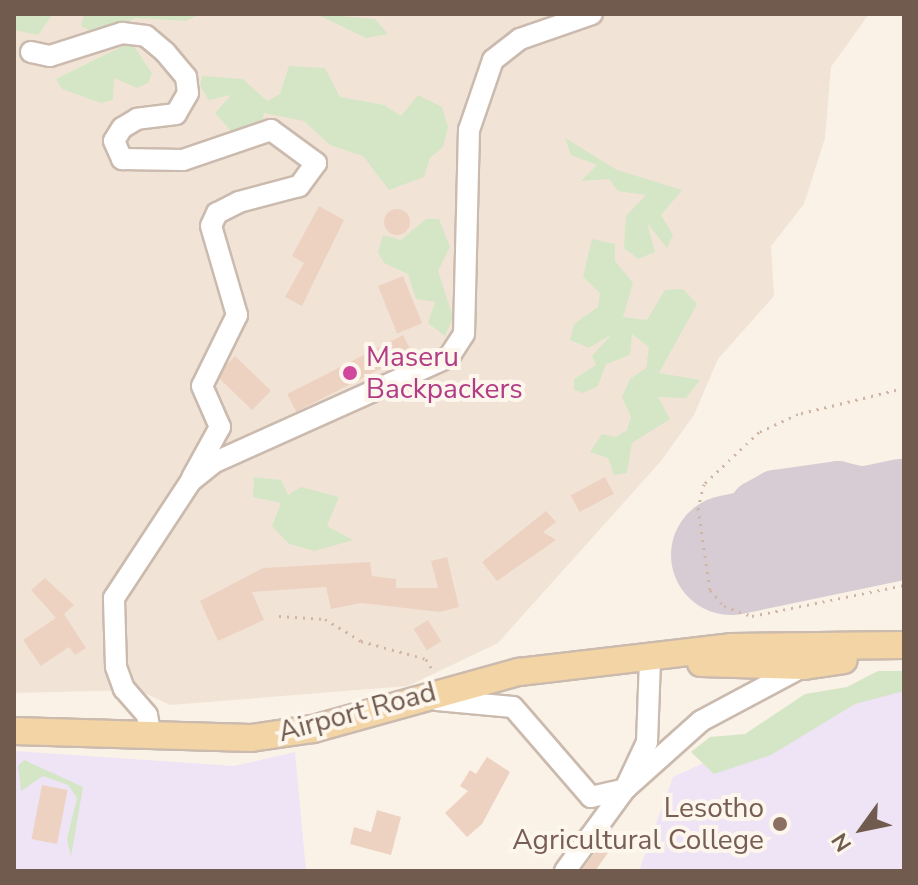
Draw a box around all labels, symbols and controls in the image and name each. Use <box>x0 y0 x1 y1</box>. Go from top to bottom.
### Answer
place label: Maseru Backpackers <box>366 340 523 406</box>
marker: Maseru Backpackers <box>341 364 359 382</box>
street label: Airport Road <box>275 675 439 749</box>
north arrow <box>822 789 902 869</box>
place label: Lesotho Agricultural College <box>512 791 764 857</box>
marker: Lesotho Agricultural College <box>771 815 789 833</box>
text: N <box>825 827 859 857</box>

